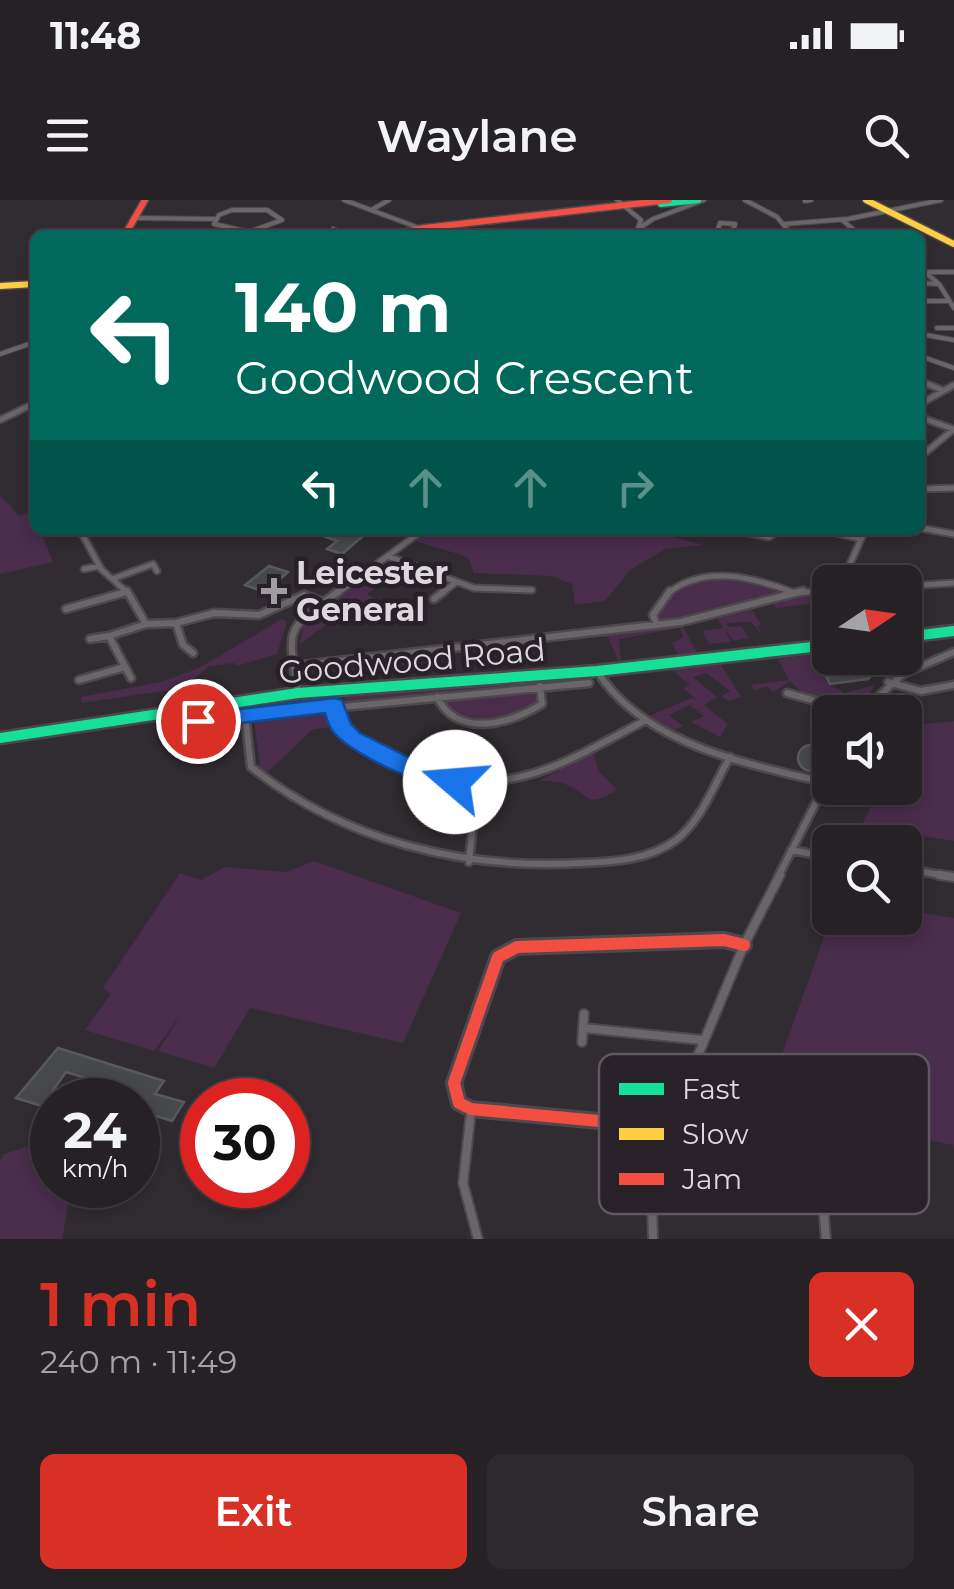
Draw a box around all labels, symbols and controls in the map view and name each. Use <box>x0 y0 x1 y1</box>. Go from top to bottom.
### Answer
text: 11:48 <box>50 12 141 59</box>
icon: menu <box>40 108 95 163</box>
text: Waylane <box>377 108 577 163</box>
icon: search <box>859 108 914 163</box>
text: 140 m <box>235 264 451 350</box>
icon: left <box>70 270 200 400</box>
text: Goodwood Crescent <box>235 350 694 405</box>
icon: left <box>293 460 348 515</box>
icon: ahead <box>398 460 453 515</box>
icon: ahead <box>503 460 558 515</box>
icon: right <box>608 460 663 515</box>
place label: Leicester General <box>296 553 448 629</box>
north arrow <box>812 565 922 675</box>
map controls <box>812 565 922 935</box>
marker: Leicester General <box>261 578 287 604</box>
street label: Goodwood Road <box>277 629 547 692</box>
pin <box>156 679 241 764</box>
icon: arrive <box>171 694 226 749</box>
button: sound <box>812 695 922 805</box>
position arrow <box>403 730 507 834</box>
button: search <box>812 825 922 935</box>
legend <box>599 1054 929 1214</box>
text: Fast <box>682 1072 741 1106</box>
speed limit sign: 30 <box>180 1078 310 1208</box>
text: 24 <box>63 1100 127 1161</box>
text: Slow <box>682 1117 749 1151</box>
text: km/h <box>62 1153 128 1183</box>
text: Jam <box>681 1162 742 1196</box>
text: 1 min <box>40 1268 201 1341</box>
button: close <box>809 1272 914 1377</box>
text: 240 m · 11:49 <box>40 1342 237 1381</box>
button: Exit <box>40 1454 467 1569</box>
button: Share <box>487 1454 914 1569</box>

